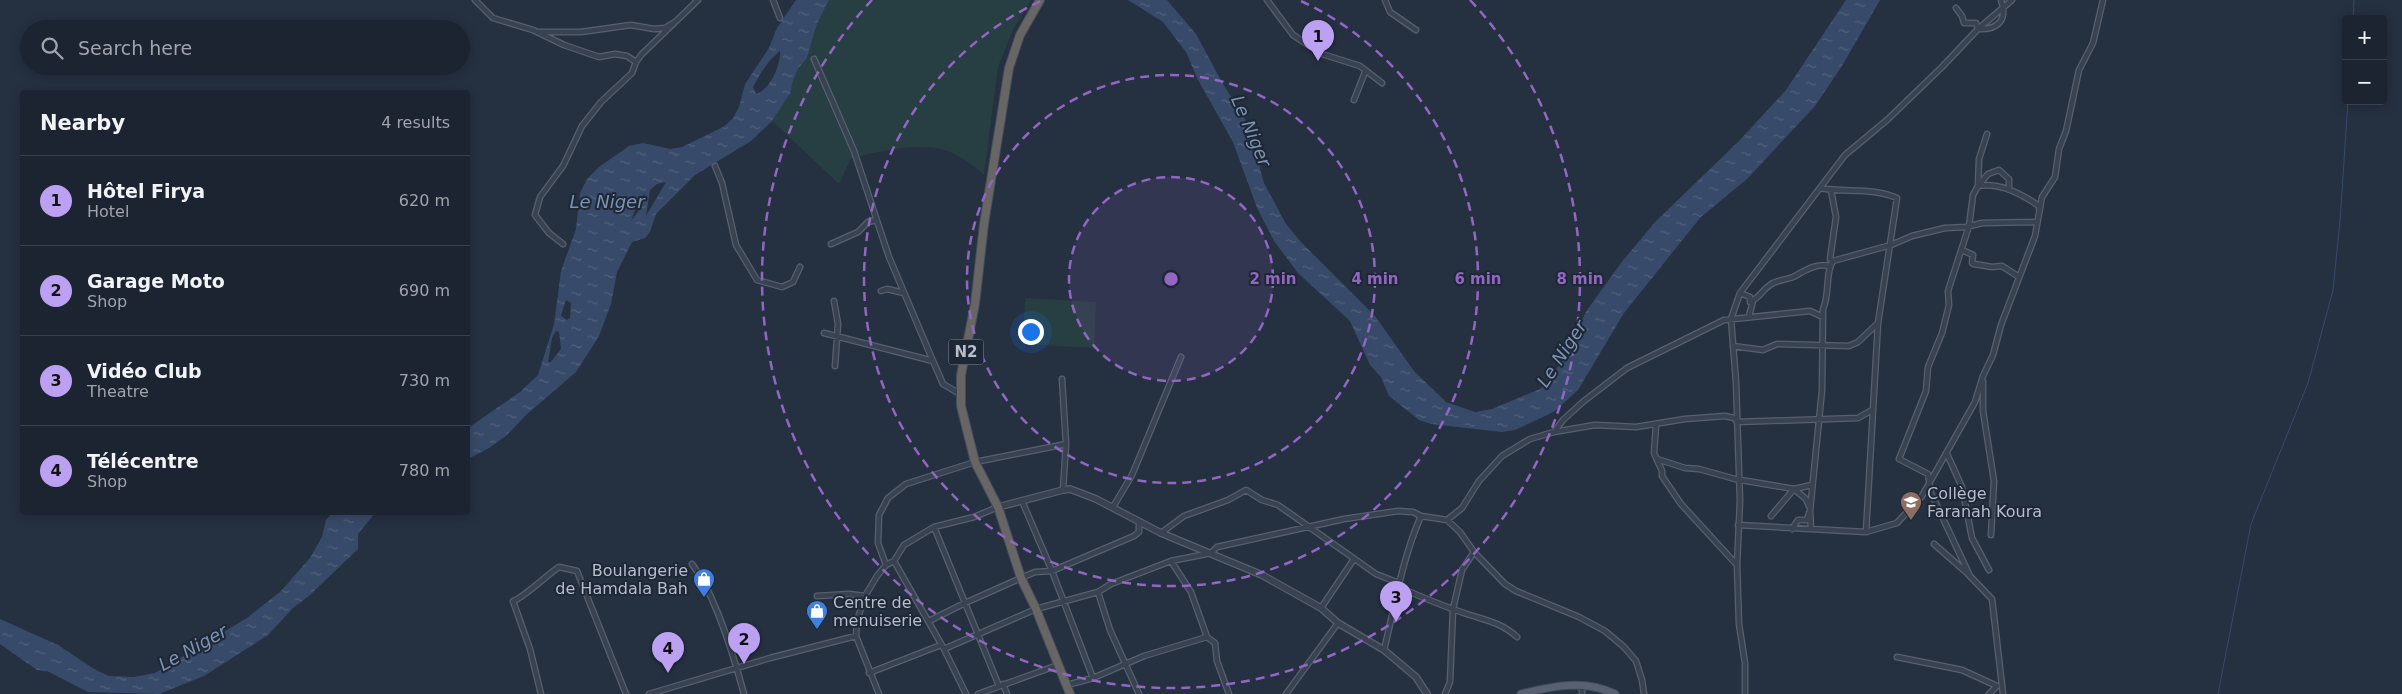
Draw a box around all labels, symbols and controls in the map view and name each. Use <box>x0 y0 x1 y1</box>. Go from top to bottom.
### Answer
map controls <box>2342 15 2387 105</box>
button: + <box>2342 15 2387 60</box>
search box <box>20 20 470 75</box>
pin: 1 <box>1302 20 1334 61</box>
icon: search <box>38 34 66 62</box>
text: Search here <box>78 37 192 59</box>
button: − <box>2342 60 2387 105</box>
water label: Le Niger <box>1227 92 1276 171</box>
text: Nearby <box>40 111 125 135</box>
text: 4 results <box>381 113 450 132</box>
text: Hôtel Firya <box>87 180 205 202</box>
text: 1 <box>50 191 62 210</box>
text: 620 m <box>399 191 450 210</box>
water label: Le Niger <box>569 191 646 212</box>
text: Hotel <box>87 202 129 221</box>
text: Garage Moto <box>87 270 225 292</box>
centre of rings <box>1162 270 1180 288</box>
text: 2 min <box>1249 270 1297 288</box>
text: 4 min <box>1351 270 1399 288</box>
text: 6 min <box>1454 270 1502 288</box>
text: 8 min <box>1556 270 1604 288</box>
text: 2 <box>50 281 62 300</box>
text: 690 m <box>399 281 450 300</box>
text: Shop <box>87 292 127 311</box>
water label: Le Niger <box>1532 315 1592 391</box>
your location <box>1018 319 1044 345</box>
road number: N2 <box>948 340 984 364</box>
text: Vidéo Club <box>87 360 202 382</box>
text: 3 <box>50 371 62 390</box>
text: 730 m <box>399 371 450 390</box>
text: Theatre <box>87 382 149 401</box>
text: Télécentre <box>87 450 199 472</box>
text: 4 <box>50 461 62 480</box>
text: 780 m <box>399 461 450 480</box>
text: Shop <box>87 472 127 491</box>
place label: Collège Faranah Koura <box>1927 484 2042 521</box>
school or university icon: Collège Faranah Koura <box>1899 490 1923 521</box>
place label: Boulangerie de Hamdala Bah <box>555 561 688 598</box>
shop icon: Boulangerie de Hamdala Bah <box>692 567 716 598</box>
pin: 3 <box>1380 581 1412 622</box>
place label: Centre de menuiserie <box>833 593 922 630</box>
shop icon: Centre de menuiserie <box>805 599 829 630</box>
water label: Le Niger <box>155 619 232 675</box>
pin: 2 <box>728 623 760 664</box>
pin: 4 <box>652 632 684 673</box>

